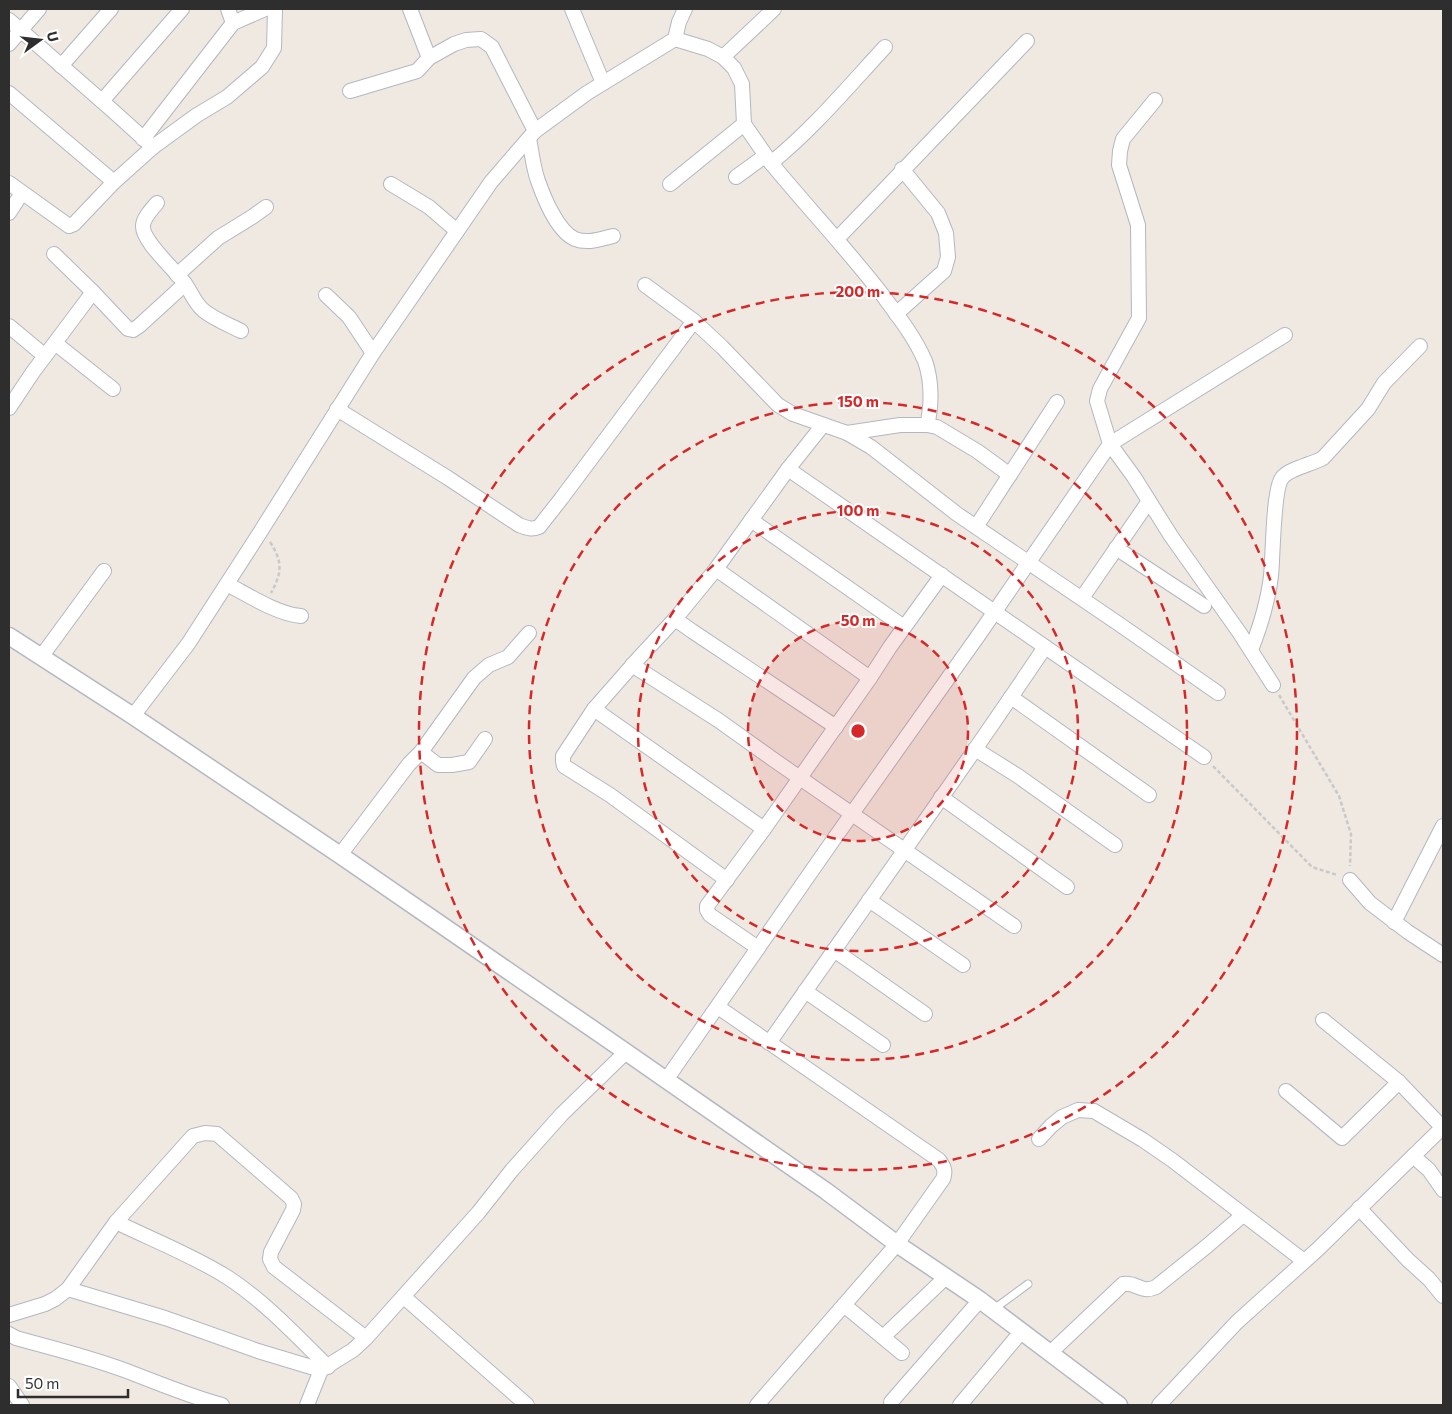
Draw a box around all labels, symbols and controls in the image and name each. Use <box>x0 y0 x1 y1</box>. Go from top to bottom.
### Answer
north arrow <box>15 15 65 65</box>
text: U <box>44 29 63 44</box>
text: 200 m <box>836 282 880 300</box>
text: 150 m <box>837 392 879 410</box>
text: 100 m <box>837 501 879 519</box>
text: 50 m <box>841 611 875 629</box>
centre of rings <box>849 722 867 740</box>
scale bar <box>18 1366 128 1398</box>
text: 50 m <box>25 1374 59 1392</box>

